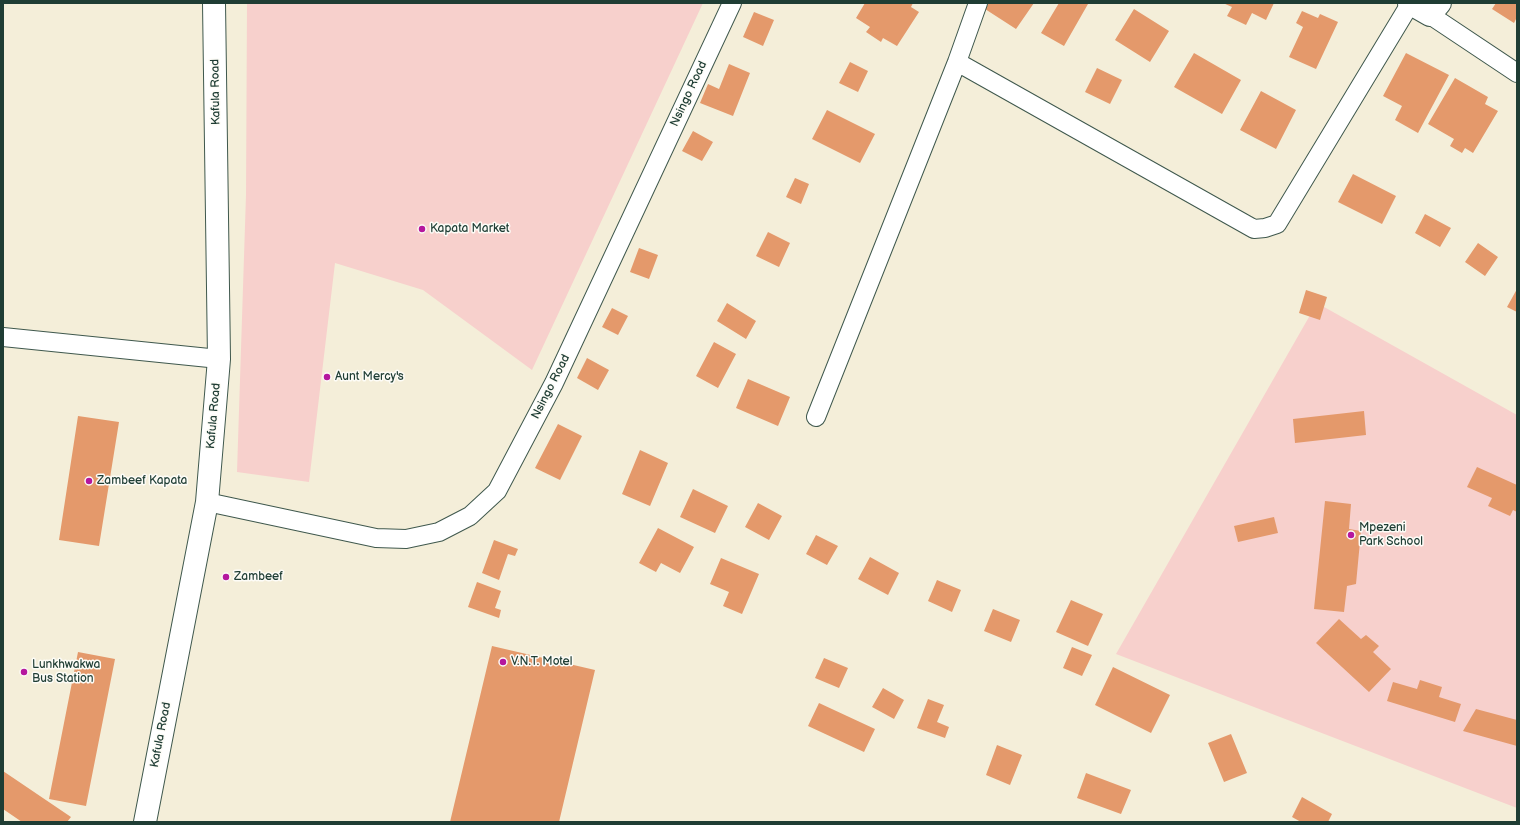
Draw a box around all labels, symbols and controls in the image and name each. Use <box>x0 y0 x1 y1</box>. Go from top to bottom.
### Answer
street label: Kafula Road <box>208 59 224 125</box>
street label: Nsingo Road <box>668 59 710 129</box>
place label: Kapata Market <box>430 222 509 236</box>
marker: Kapata Market <box>417 224 427 234</box>
street label: Nsingo Road <box>529 352 573 422</box>
place label: Aunt Mercy's <box>335 370 404 384</box>
marker: Aunt Mercy's <box>322 372 332 382</box>
street label: Kafula Road <box>204 382 224 450</box>
place label: Zambeef Kapata <box>97 474 187 488</box>
marker: Zambeef Kapata <box>84 476 94 486</box>
place label: Mpezeni Park School <box>1359 521 1423 549</box>
marker: Mpezeni Park School <box>1346 530 1356 540</box>
place label: Zambeef <box>234 570 283 584</box>
marker: Zambeef <box>221 572 231 582</box>
place label: V.N.T. Motel <box>511 655 572 669</box>
marker: V.N.T. Motel <box>498 657 508 667</box>
place label: Lunkhwakwa Bus Station <box>32 658 100 686</box>
marker: Lunkhwakwa Bus Station <box>19 667 29 677</box>
street label: Kafula Road <box>148 701 174 769</box>

